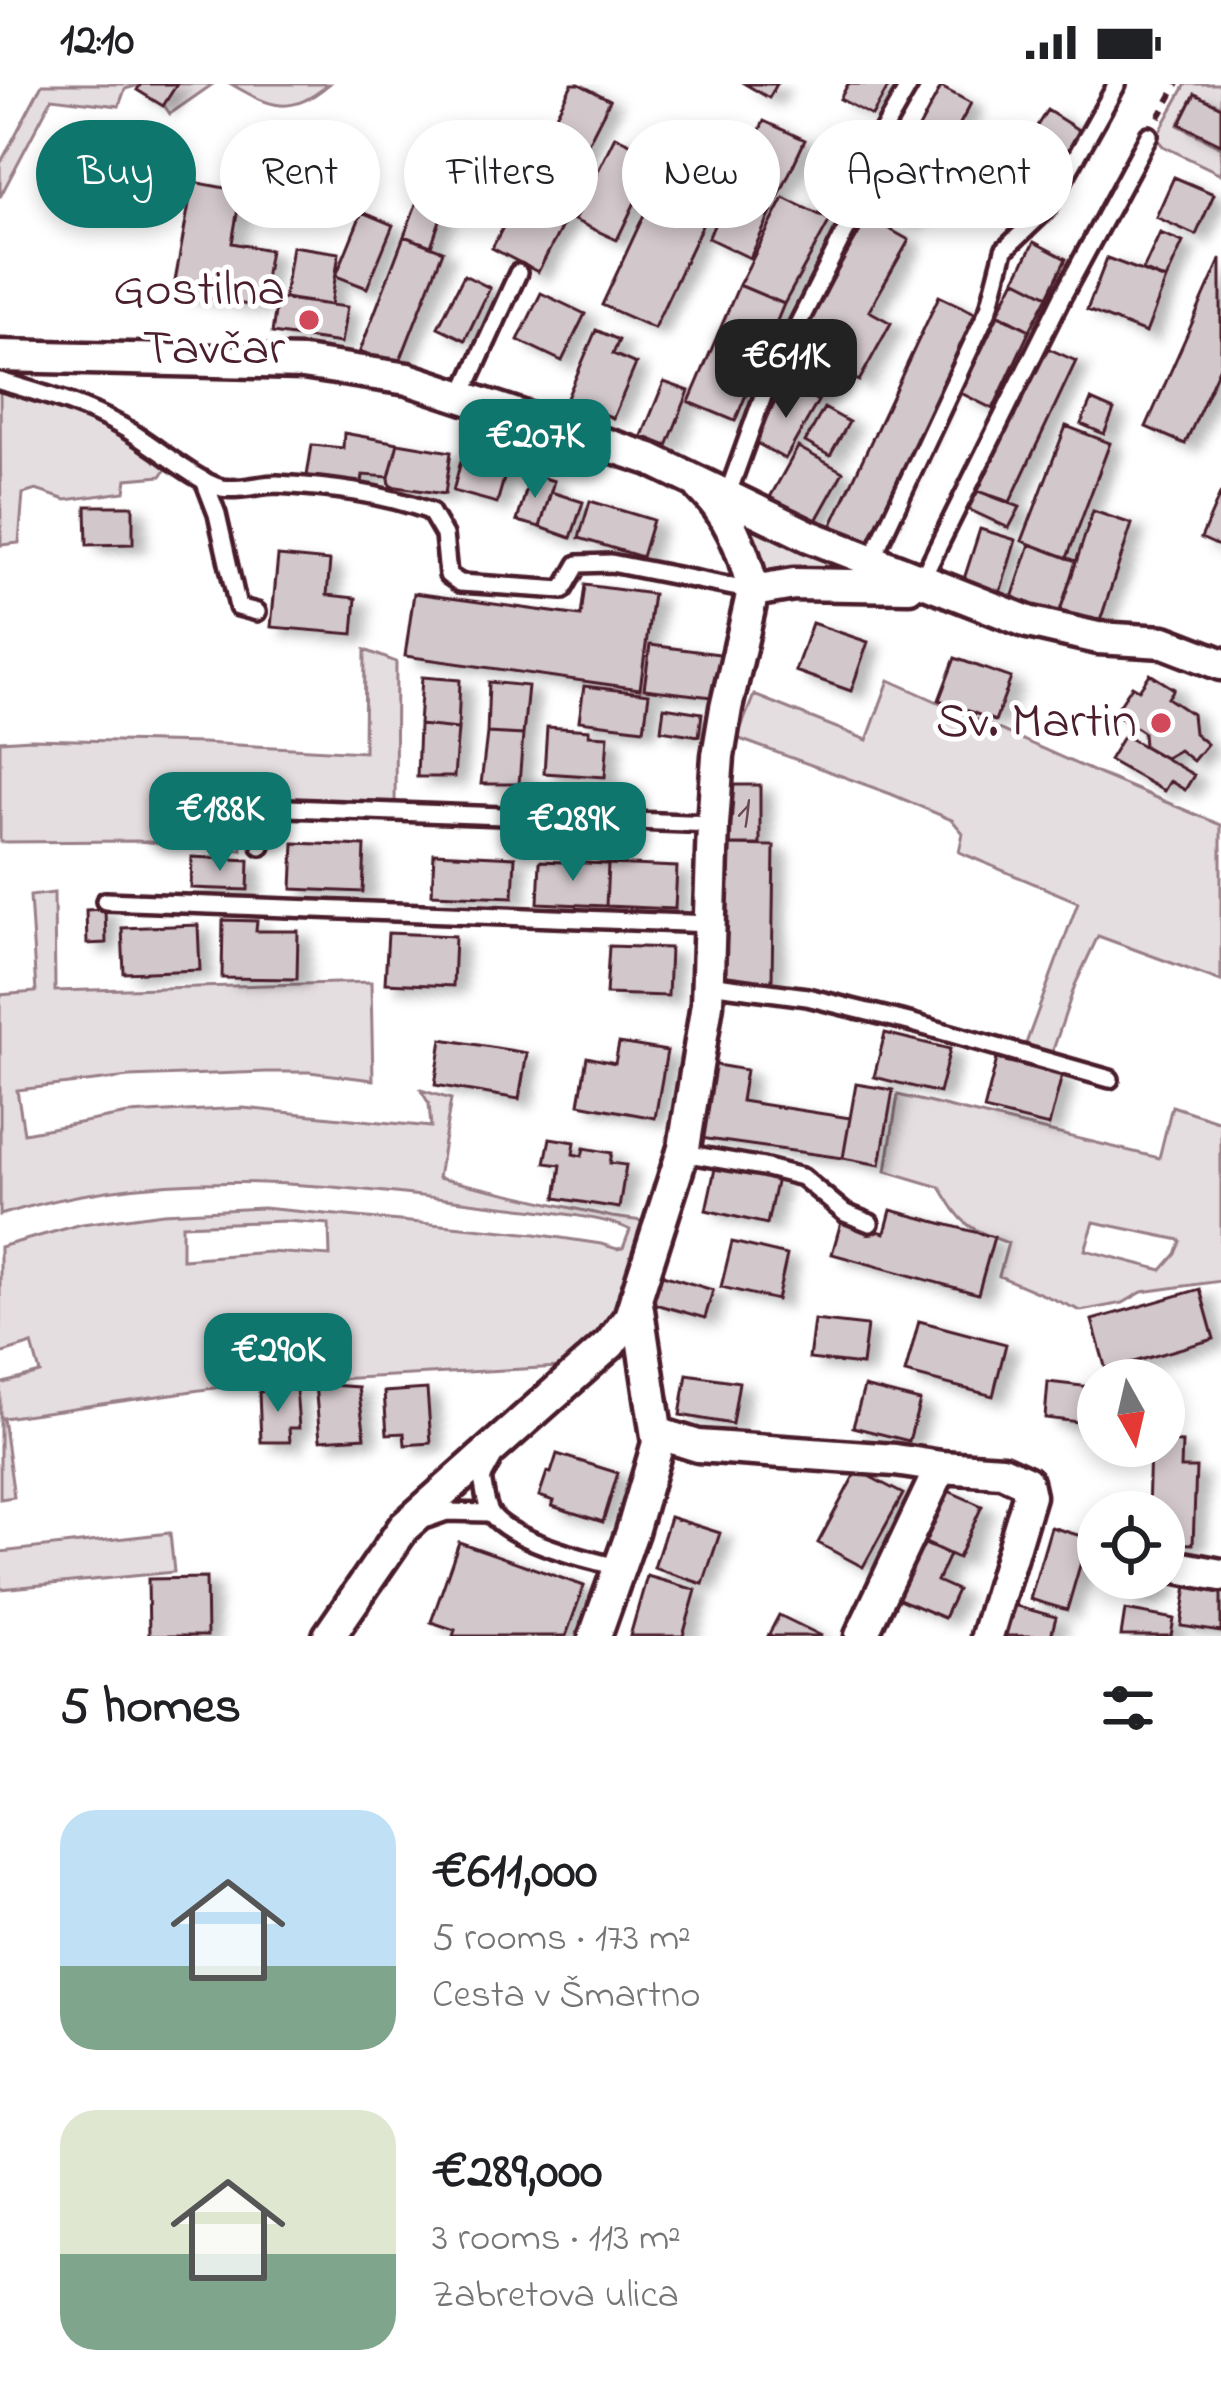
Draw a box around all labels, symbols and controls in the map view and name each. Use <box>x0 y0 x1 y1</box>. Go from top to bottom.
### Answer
text: 12:10 <box>60 9 134 75</box>
chip: Buy <box>36 120 196 228</box>
chip: Rent <box>220 120 380 228</box>
chip: Filters <box>404 120 598 228</box>
chip: New <box>622 120 780 228</box>
chip: Apartment <box>804 120 1073 228</box>
place label: Gostilna Tavčar <box>113 254 285 388</box>
marker: Gostilna Tavčar <box>296 307 322 333</box>
pin: €611K <box>702 319 870 421</box>
text: €611K <box>742 329 830 386</box>
pin: €207K <box>451 399 619 501</box>
text: €207K <box>486 409 584 466</box>
place label: Sv. Martin <box>936 686 1137 761</box>
marker: Sv. Martin <box>1148 710 1174 736</box>
pin: €188K <box>136 772 304 874</box>
text: €188K <box>176 782 264 839</box>
pin: €289K <box>489 782 657 884</box>
house number: 1 <box>737 782 751 848</box>
text: €289K <box>527 792 619 849</box>
pin: €290K <box>194 1313 362 1415</box>
text: €290K <box>231 1323 325 1380</box>
north arrow <box>1077 1359 1185 1467</box>
map controls <box>1077 1359 1185 1599</box>
button: locate <box>1077 1491 1185 1599</box>
text: 5 homes <box>60 1671 241 1746</box>
icon: filters <box>1095 1675 1161 1741</box>
text: €611,000 <box>432 1836 597 1911</box>
icon: home <box>156 1858 300 2002</box>
text: 5 rooms · 173 m² <box>432 1911 691 1968</box>
text: Cesta v Šmartno <box>432 1968 701 2025</box>
text: €289,000 <box>432 2136 602 2211</box>
icon: home <box>156 2158 300 2302</box>
text: 3 rooms · 113 m² <box>432 2211 681 2268</box>
text: Zabretova ulica <box>432 2268 679 2325</box>

